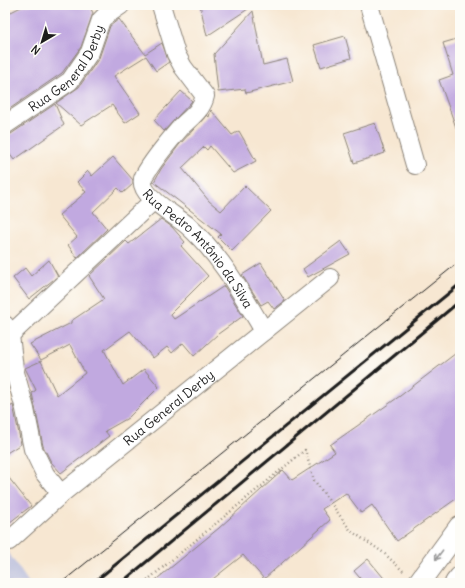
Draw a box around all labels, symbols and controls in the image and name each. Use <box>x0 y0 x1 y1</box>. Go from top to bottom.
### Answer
north arrow <box>22 22 62 62</box>
street label: Rua General Derby <box>25 23 108 116</box>
text: N <box>29 42 43 58</box>
street label: Rua Pedro Antônio da Silva <box>139 186 257 311</box>
street label: Rua General Derby <box>120 366 218 450</box>
one-way arrow <box>435 549 443 560</box>

